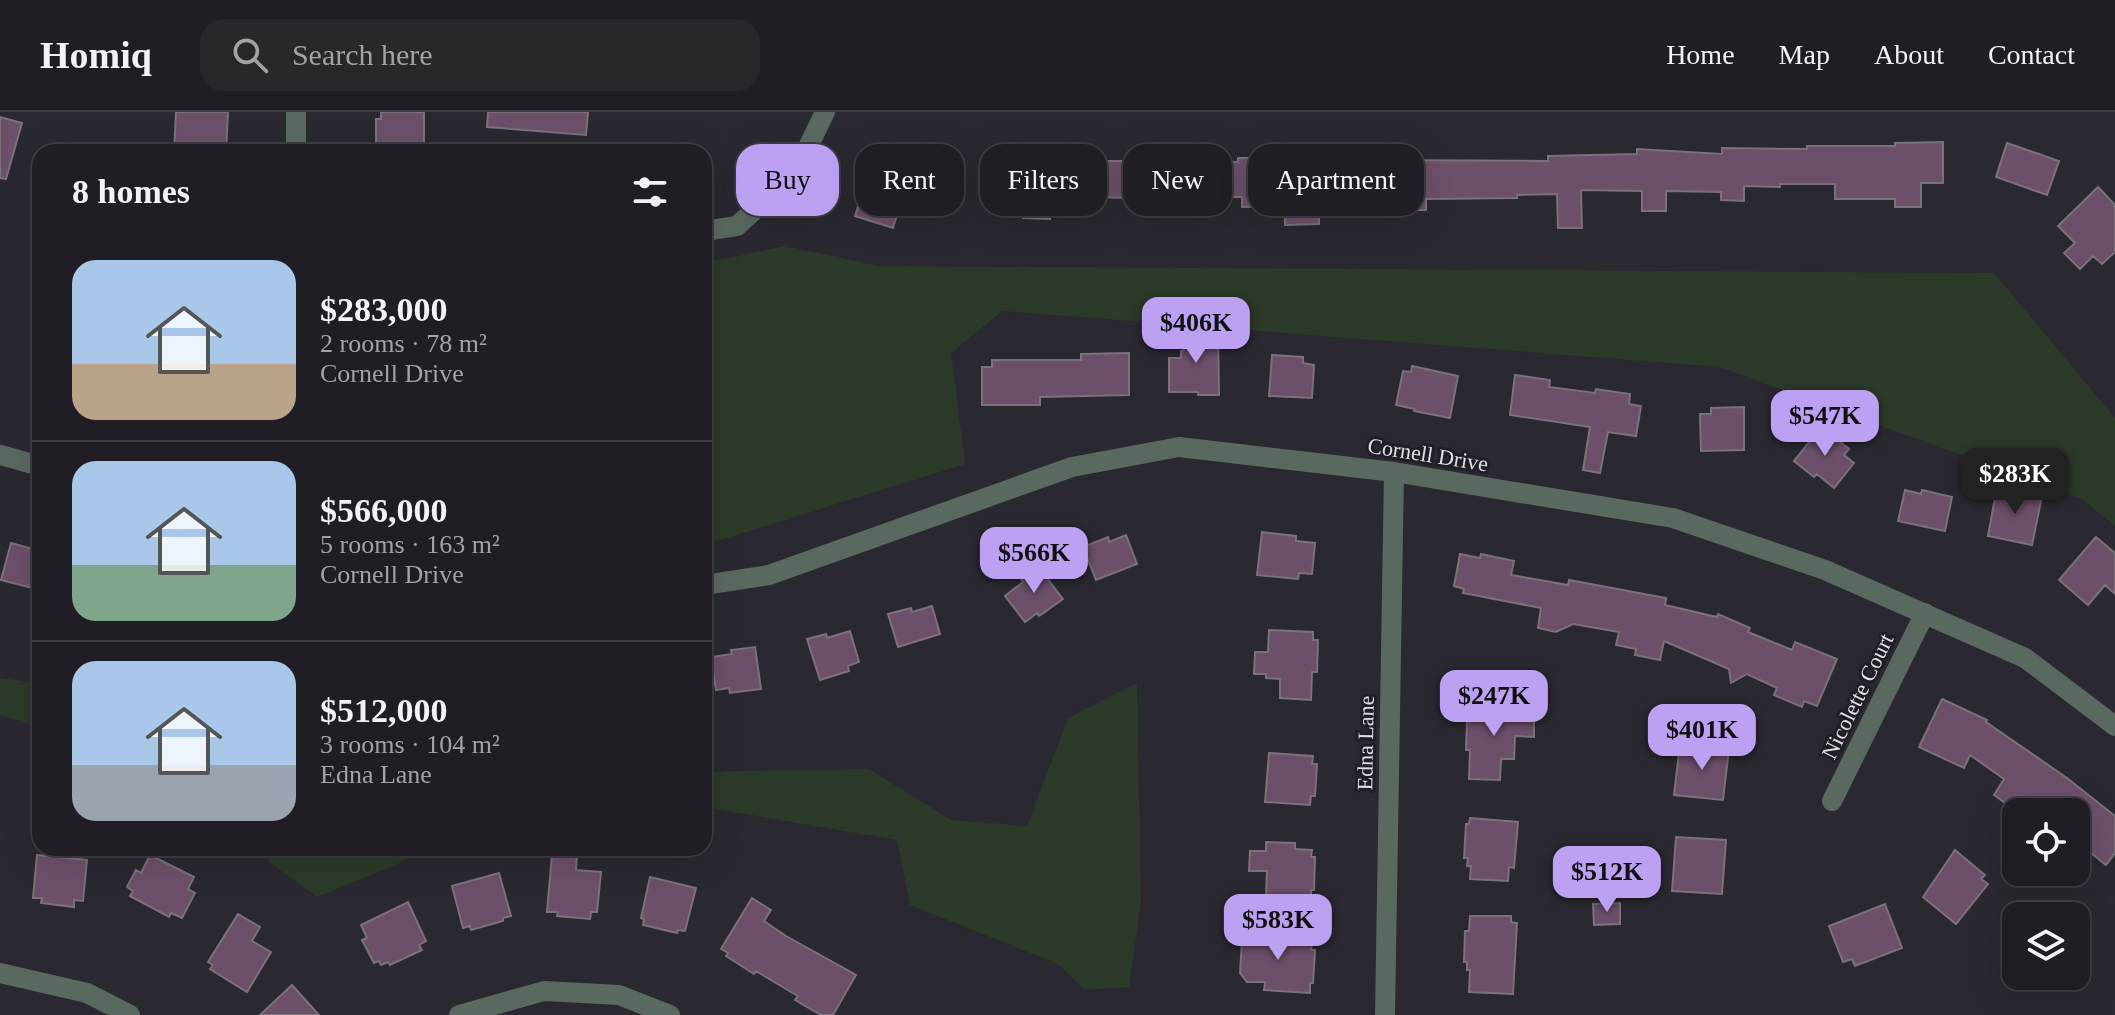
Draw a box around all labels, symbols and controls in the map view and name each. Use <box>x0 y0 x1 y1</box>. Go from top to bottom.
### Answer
search box <box>200 19 760 91</box>
icon: search <box>228 33 272 77</box>
text: Homiq <box>40 34 152 76</box>
text: Search here <box>292 38 433 71</box>
text: Home <box>1666 39 1735 70</box>
text: Map <box>1779 39 1830 70</box>
text: About <box>1874 39 1944 70</box>
text: Contact <box>1988 39 2075 70</box>
chip: Buy <box>736 144 839 216</box>
chip: Rent <box>855 144 964 216</box>
chip: Filters <box>980 144 1107 216</box>
chip: New <box>1123 144 1232 216</box>
chip: Apartment <box>1248 144 1424 216</box>
icon: filters <box>628 170 672 214</box>
text: 8 homes <box>72 173 190 210</box>
text: $283,000 <box>320 291 448 328</box>
icon: home <box>136 292 232 388</box>
pin: $406K <box>1140 297 1252 365</box>
text: $406K <box>1160 308 1232 337</box>
text: 2 rooms · 78 m² <box>320 329 487 358</box>
text: Cornell Drive <box>320 359 464 388</box>
pin: $547K <box>1769 390 1881 458</box>
text: $547K <box>1789 401 1861 430</box>
street label: Cornell Drive <box>1366 433 1490 476</box>
pin: $283K <box>1959 448 2071 516</box>
text: $283K <box>1979 459 2051 488</box>
text: $566,000 <box>320 492 448 529</box>
icon: home <box>136 493 232 589</box>
pin: $566K <box>978 527 1090 595</box>
text: 5 rooms · 163 m² <box>320 530 500 559</box>
text: $566K <box>998 538 1070 567</box>
text: Cornell Drive <box>320 560 464 589</box>
street label: Nicolette Court <box>1816 630 1899 763</box>
pin: $247K <box>1438 670 1550 738</box>
text: $247K <box>1458 681 1530 710</box>
text: $512,000 <box>320 692 448 729</box>
icon: home <box>136 693 232 789</box>
street label: Edna Lane <box>1352 695 1379 791</box>
pin: $401K <box>1646 704 1758 772</box>
text: $401K <box>1666 715 1738 744</box>
text: 3 rooms · 104 m² <box>320 730 500 759</box>
text: Edna Lane <box>320 760 432 789</box>
map controls <box>2002 798 2090 990</box>
button: locate <box>2002 798 2090 886</box>
pin: $512K <box>1551 846 1663 914</box>
text: $512K <box>1571 857 1643 886</box>
pin: $583K <box>1222 894 1334 962</box>
button: layers <box>2002 902 2090 990</box>
text: $583K <box>1242 905 1314 934</box>

